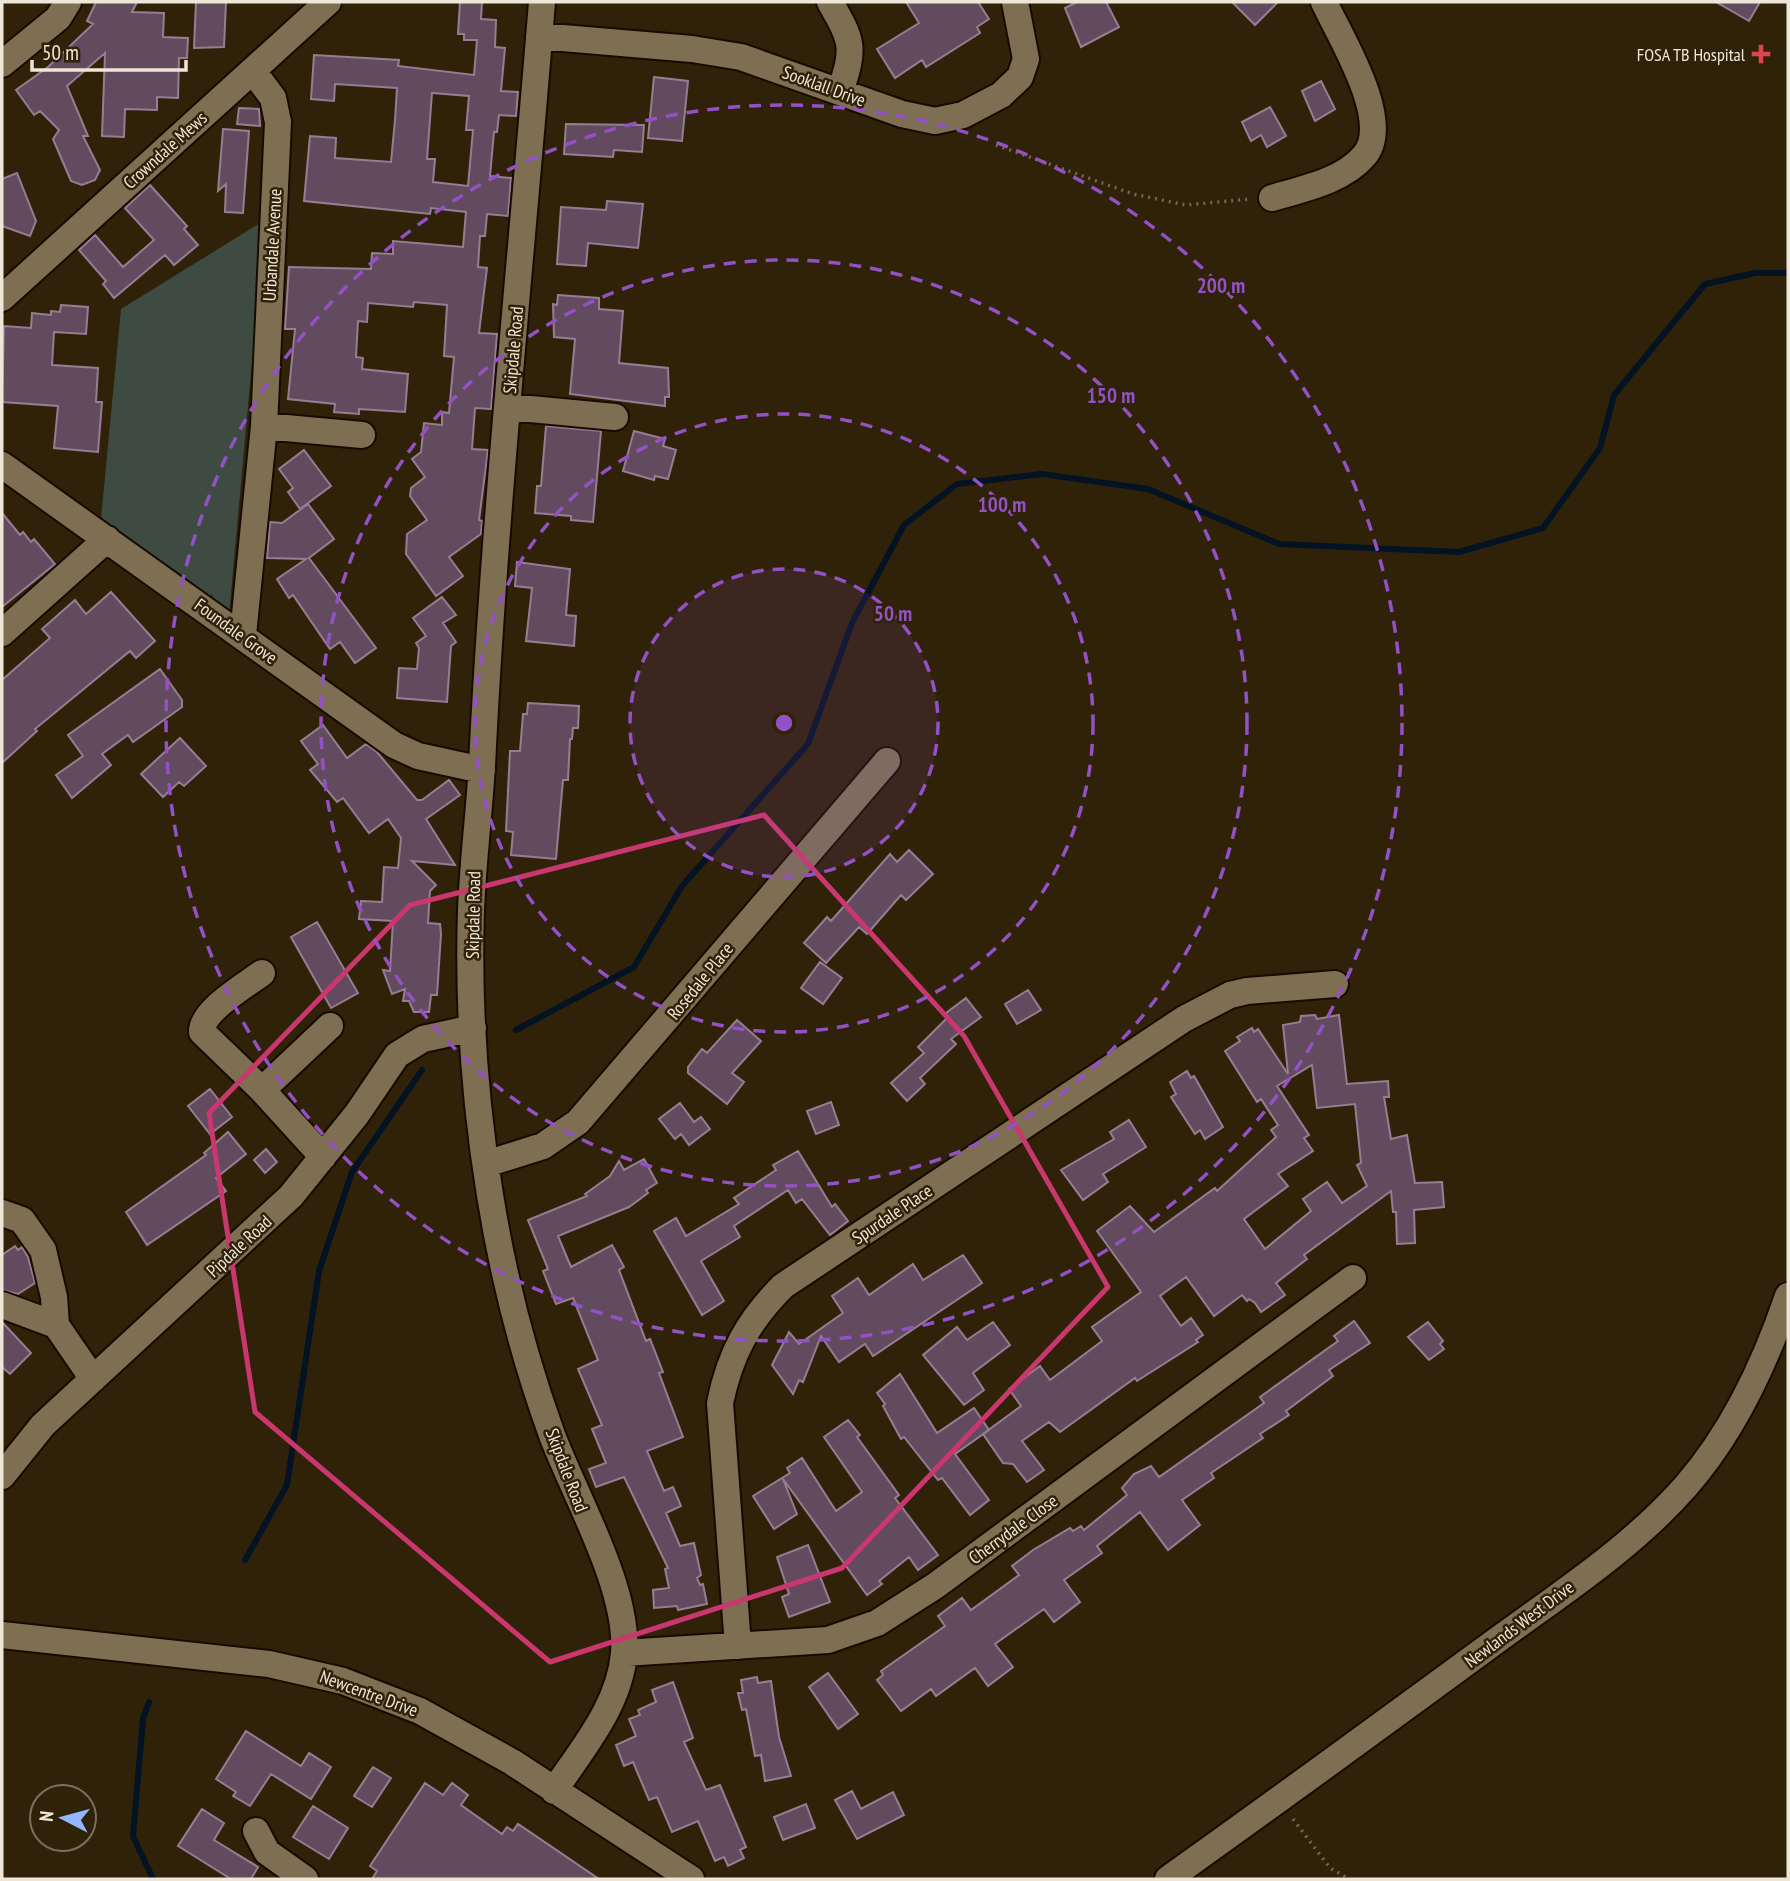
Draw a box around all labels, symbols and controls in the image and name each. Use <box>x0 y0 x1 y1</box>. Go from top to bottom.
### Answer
scale bar <box>32 28 186 72</box>
text: 50 m <box>42 39 79 66</box>
place label: FOSA TB Hospital <box>1637 43 1746 66</box>
marker: FOSA TB Hospital <box>1751 44 1771 64</box>
street label: Sooklall Drive <box>779 60 869 112</box>
street label: Crowndale Mews <box>118 106 212 194</box>
street label: Urbandale Avenue <box>258 188 286 302</box>
text: 200 m <box>1197 272 1245 299</box>
street label: Skipdale Road <box>498 305 528 395</box>
text: 150 m <box>1087 382 1135 409</box>
text: 100 m <box>978 491 1026 518</box>
street label: Foundale Grove <box>190 593 282 669</box>
text: 50 m <box>874 600 912 627</box>
centre of rings <box>772 711 796 735</box>
street label: Skipdale Road <box>461 871 485 959</box>
street label: Rosedale Place <box>662 938 738 1024</box>
street label: Spurdale Place <box>848 1179 936 1249</box>
street label: Pipdale Road <box>202 1210 276 1282</box>
street label: Skipdale Road <box>541 1425 593 1515</box>
street label: Cherrydale Close <box>964 1489 1062 1569</box>
street label: Newlands West Drive <box>1460 1575 1578 1673</box>
street label: Newcentre Drive <box>317 1665 421 1721</box>
north arrow <box>28 1783 98 1853</box>
text: N <box>34 1810 59 1823</box>

